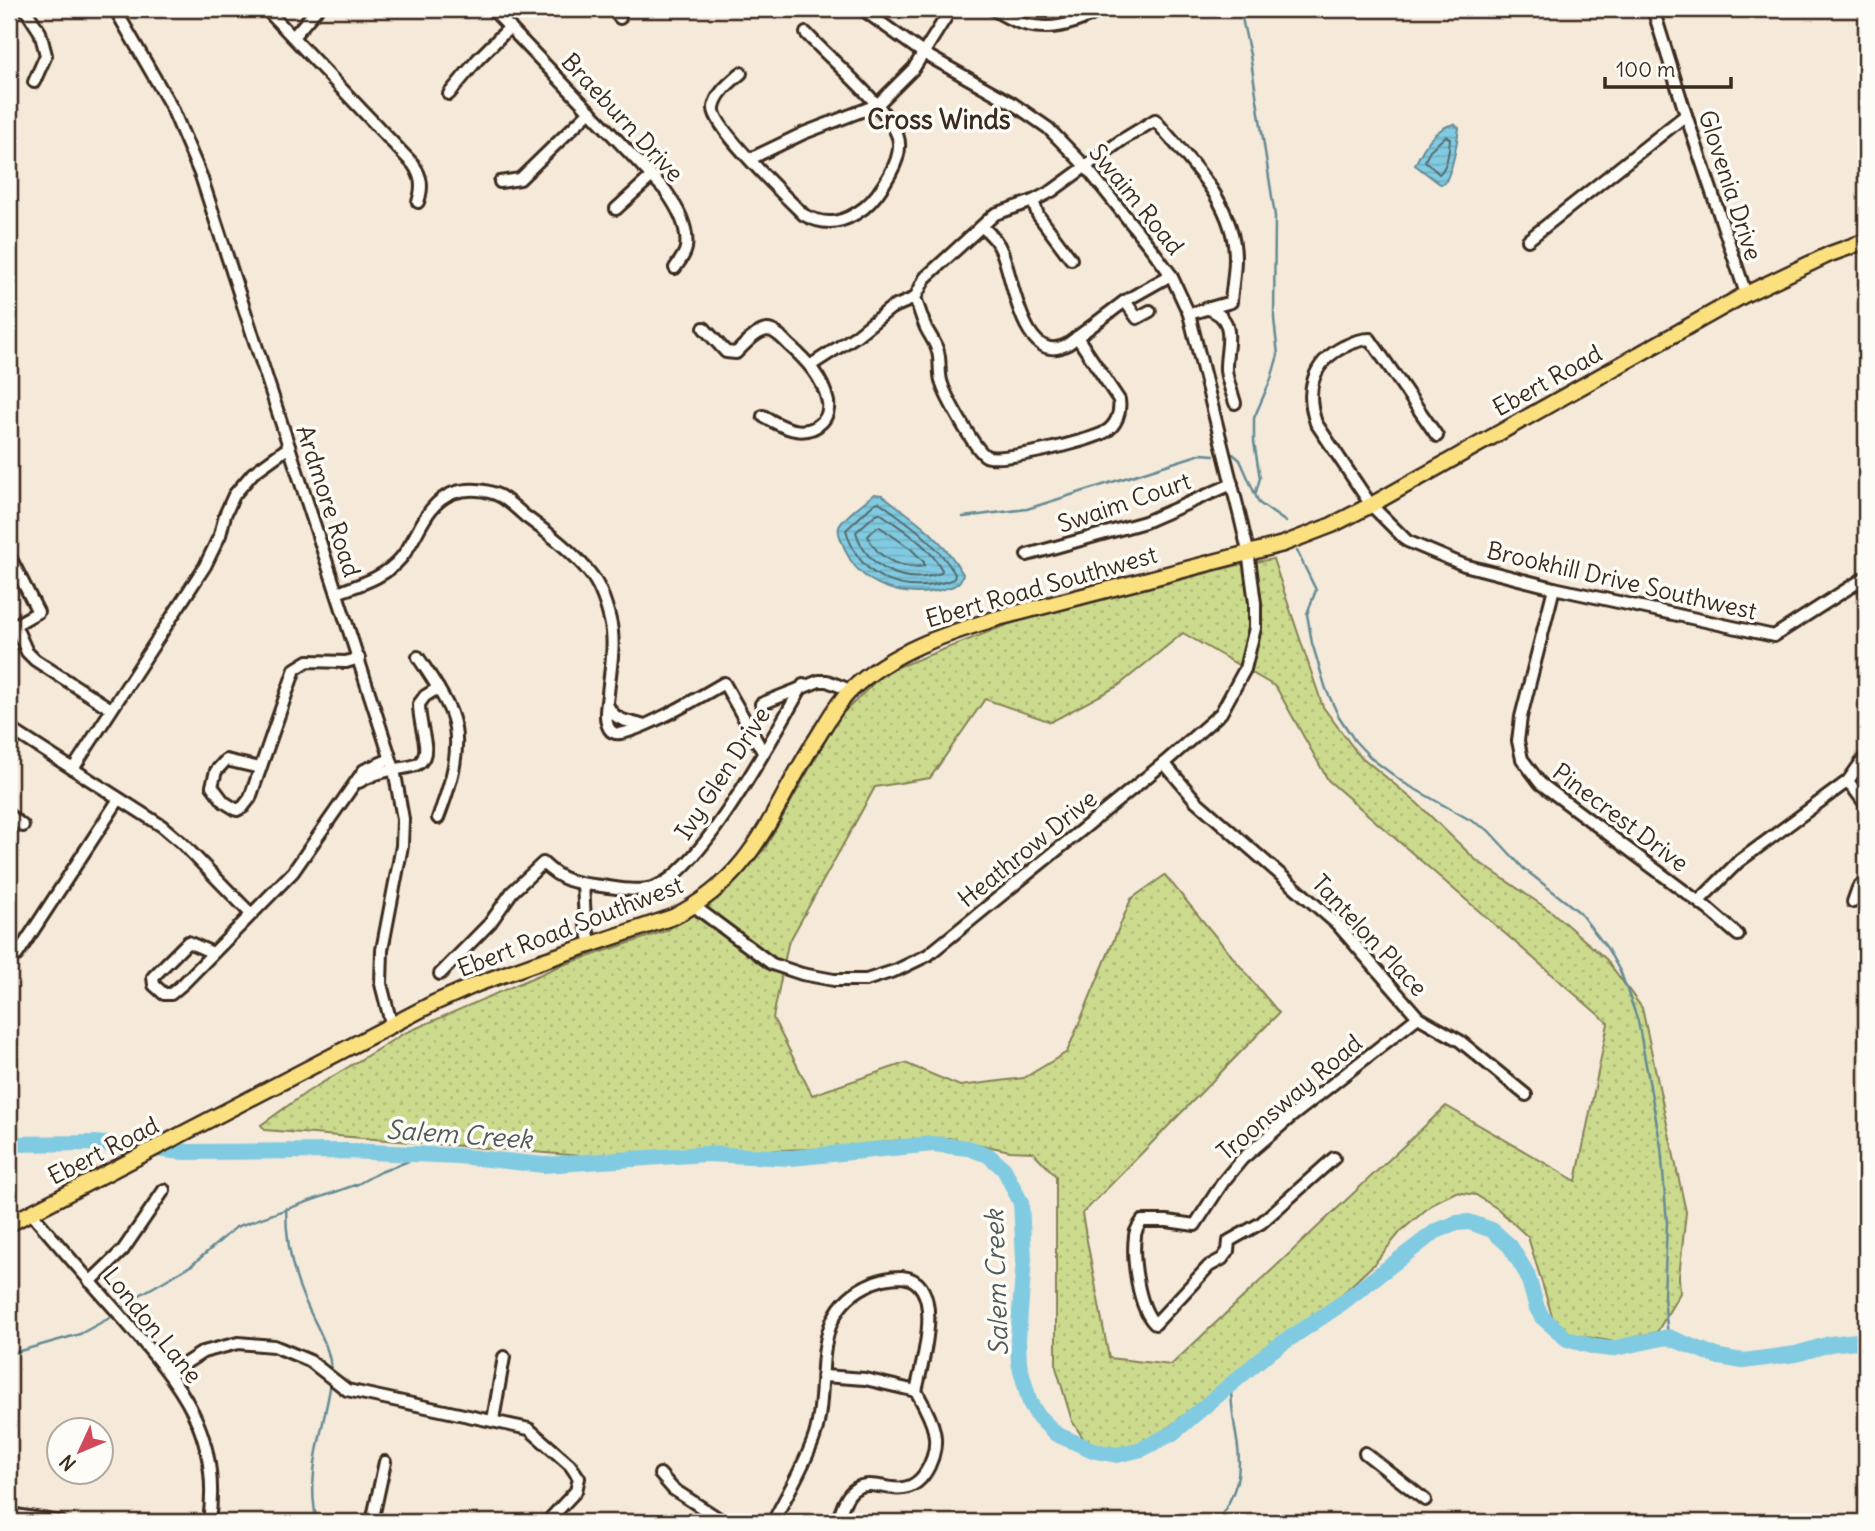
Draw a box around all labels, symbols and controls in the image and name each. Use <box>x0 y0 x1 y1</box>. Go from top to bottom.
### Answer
street label: Braeburn Drive <box>556 46 690 188</box>
scale bar <box>1605 46 1731 90</box>
text: 100 m <box>1616 56 1675 83</box>
district label: Cross Winds <box>867 103 1011 136</box>
street label: Glovenia Drive <box>1693 106 1769 264</box>
street label: Swaim Road <box>1083 137 1191 261</box>
street label: Ebert Road <box>1487 338 1607 422</box>
street label: Ardmore Road <box>290 421 368 581</box>
street label: Swaim Court <box>1054 465 1194 539</box>
street label: Brookhill Drive Southwest <box>1484 534 1760 626</box>
street label: Ebert Road Southwest <box>922 539 1160 633</box>
street label: Ivy Glen Drive <box>668 701 776 845</box>
street label: Pinecrest Drive <box>1547 756 1695 878</box>
street label: Heathrow Drive <box>951 783 1103 913</box>
street label: Tantelon Place <box>1306 868 1434 1002</box>
street label: Ebert Road Southwest <box>453 869 687 983</box>
street label: Troonsway Road <box>1210 1028 1368 1166</box>
street label: Ebert Road <box>43 1109 163 1191</box>
water label: Salem Creek <box>385 1112 535 1156</box>
water label: Salem Creek <box>977 1208 1015 1357</box>
street label: London Lane <box>97 1261 209 1389</box>
north arrow <box>46 1416 116 1486</box>
text: N <box>55 1450 81 1476</box>

